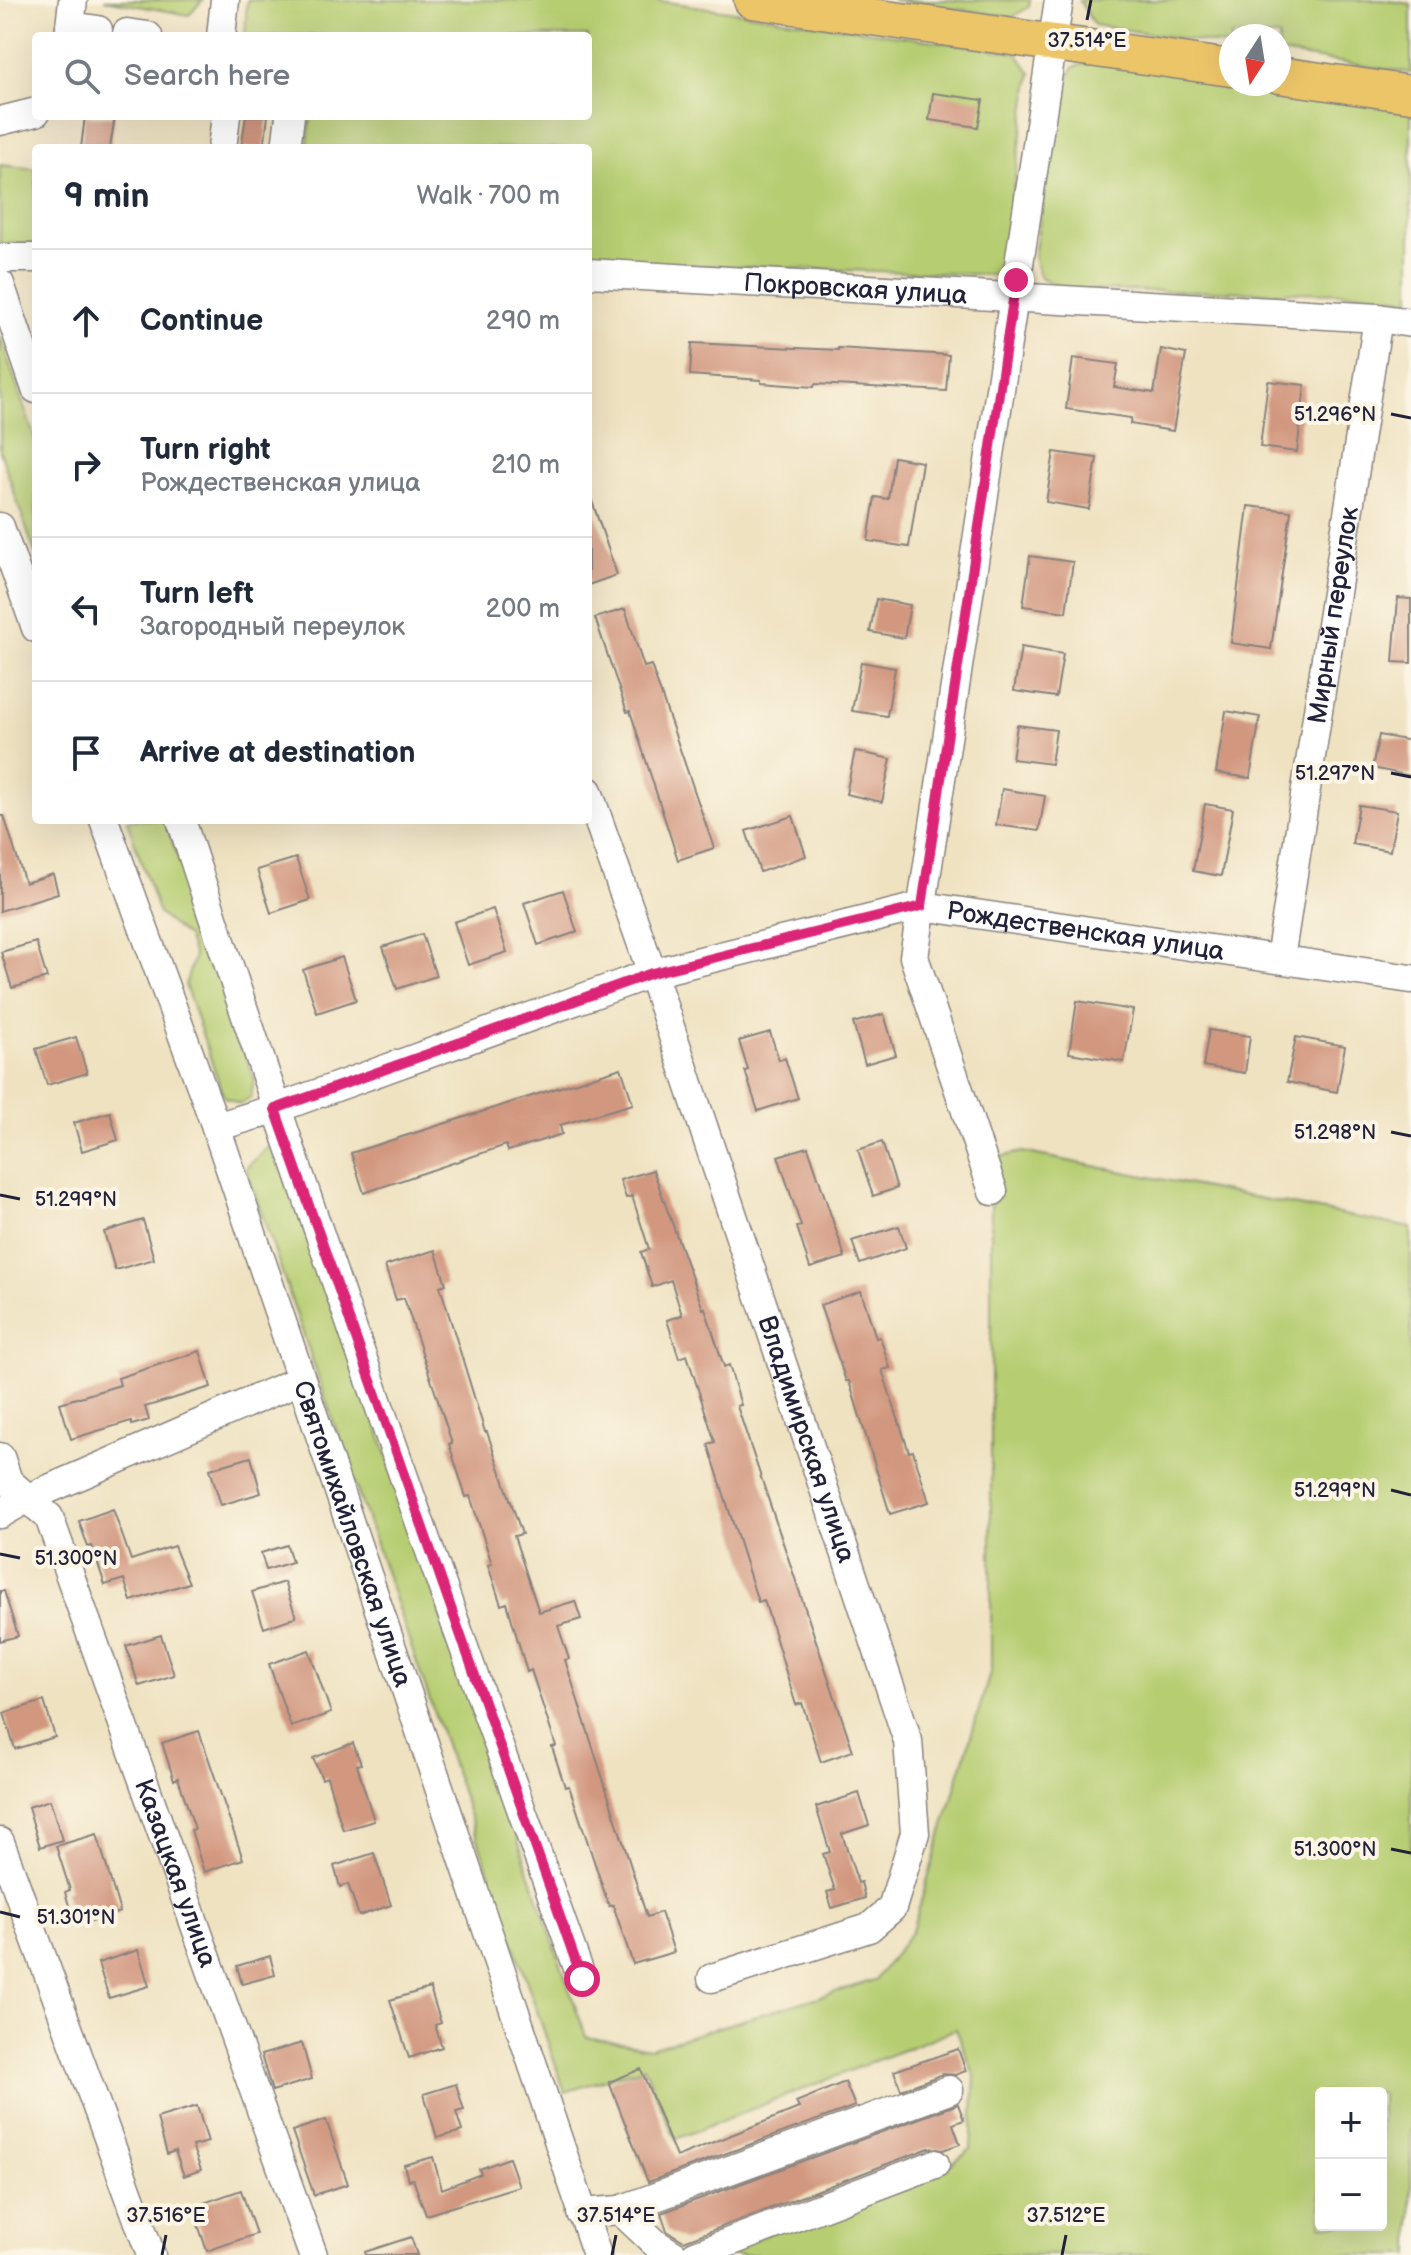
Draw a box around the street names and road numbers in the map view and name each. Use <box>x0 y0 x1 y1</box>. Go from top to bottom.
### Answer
street label: Покровская улица <box>743 268 968 312</box>
street label: Мирный переулок <box>1302 504 1366 726</box>
street label: Рождественская улица <box>944 896 1226 968</box>
street label: Владимирская улица <box>750 1312 861 1567</box>
street label: Святомихайловская улица <box>286 1377 418 1691</box>
street label: Казацкая улица <box>127 1775 223 1972</box>

